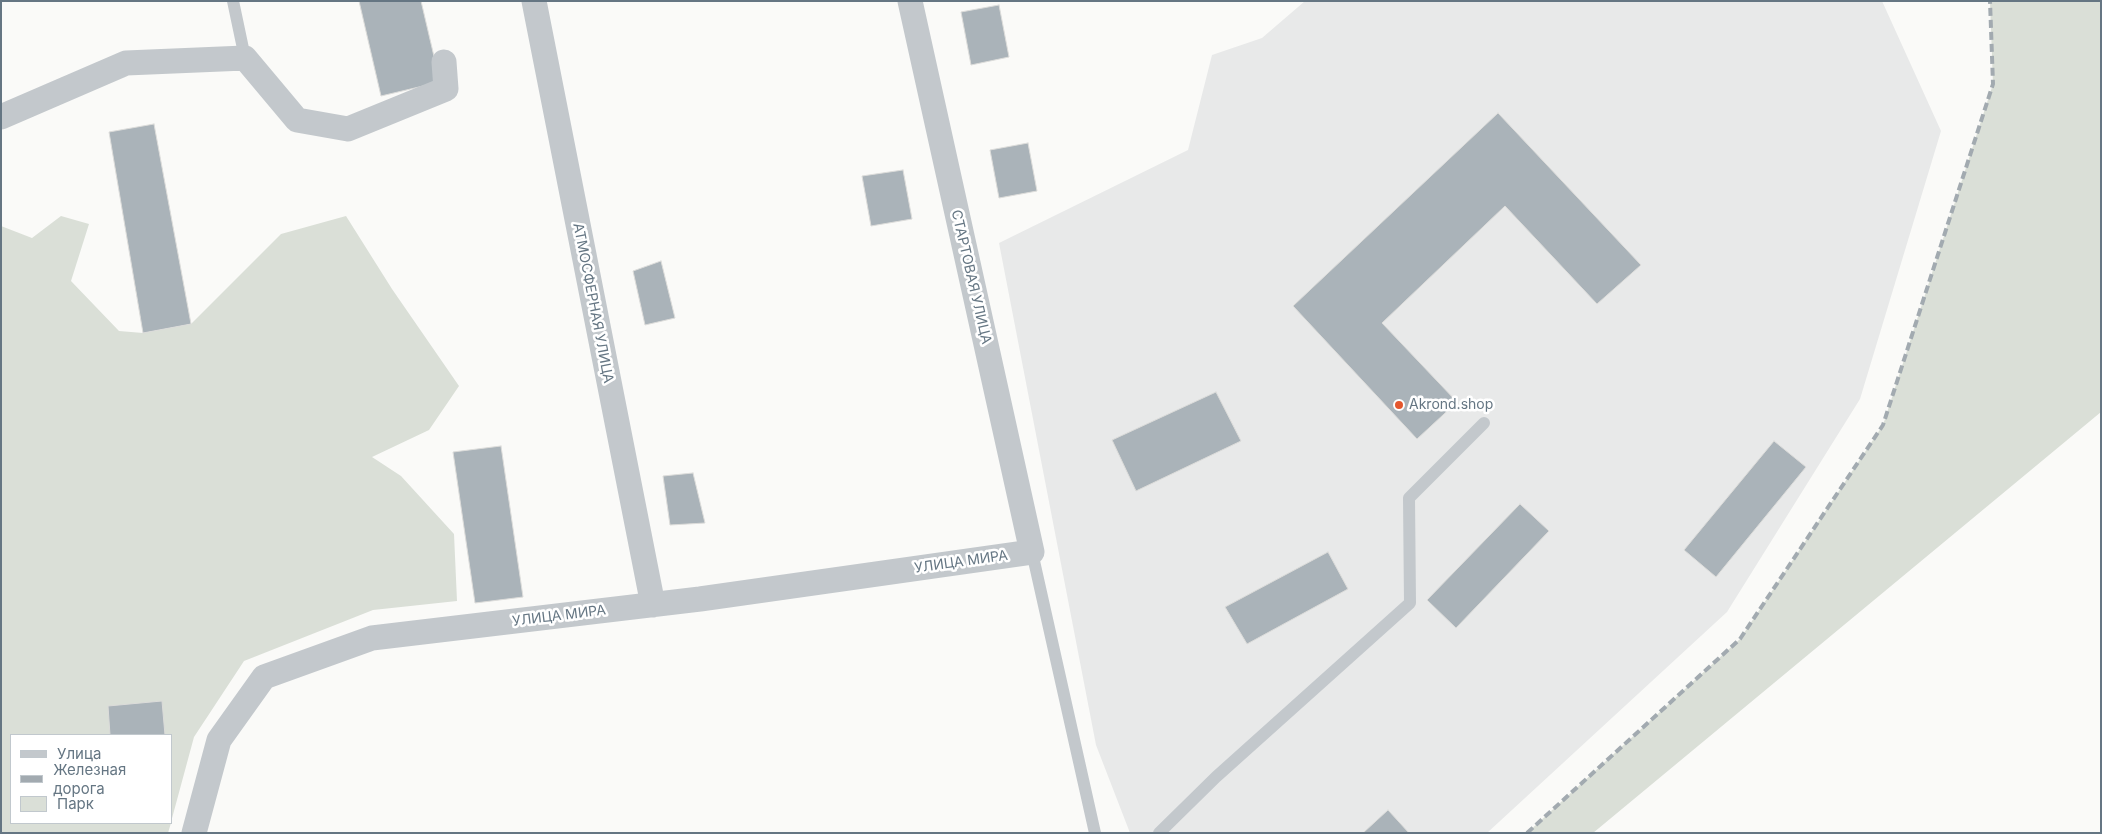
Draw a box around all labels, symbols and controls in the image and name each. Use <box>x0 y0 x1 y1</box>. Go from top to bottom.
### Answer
street label: СТАРТОВАЯ УЛИЦА <box>947 208 995 346</box>
street label: АТМОСФЕРНАЯ УЛИЦА <box>569 222 617 384</box>
place label: Akrond.shop <box>1409 397 1493 413</box>
marker: Akrond.shop <box>1393 399 1405 411</box>
street label: УЛИЦА МИРА <box>913 547 1009 577</box>
street label: УЛИЦА МИРА <box>511 602 607 630</box>
legend <box>10 734 172 824</box>
text: Улица <box>57 744 101 763</box>
text: Железная дорога <box>53 760 126 798</box>
text: Парк <box>57 794 94 813</box>

